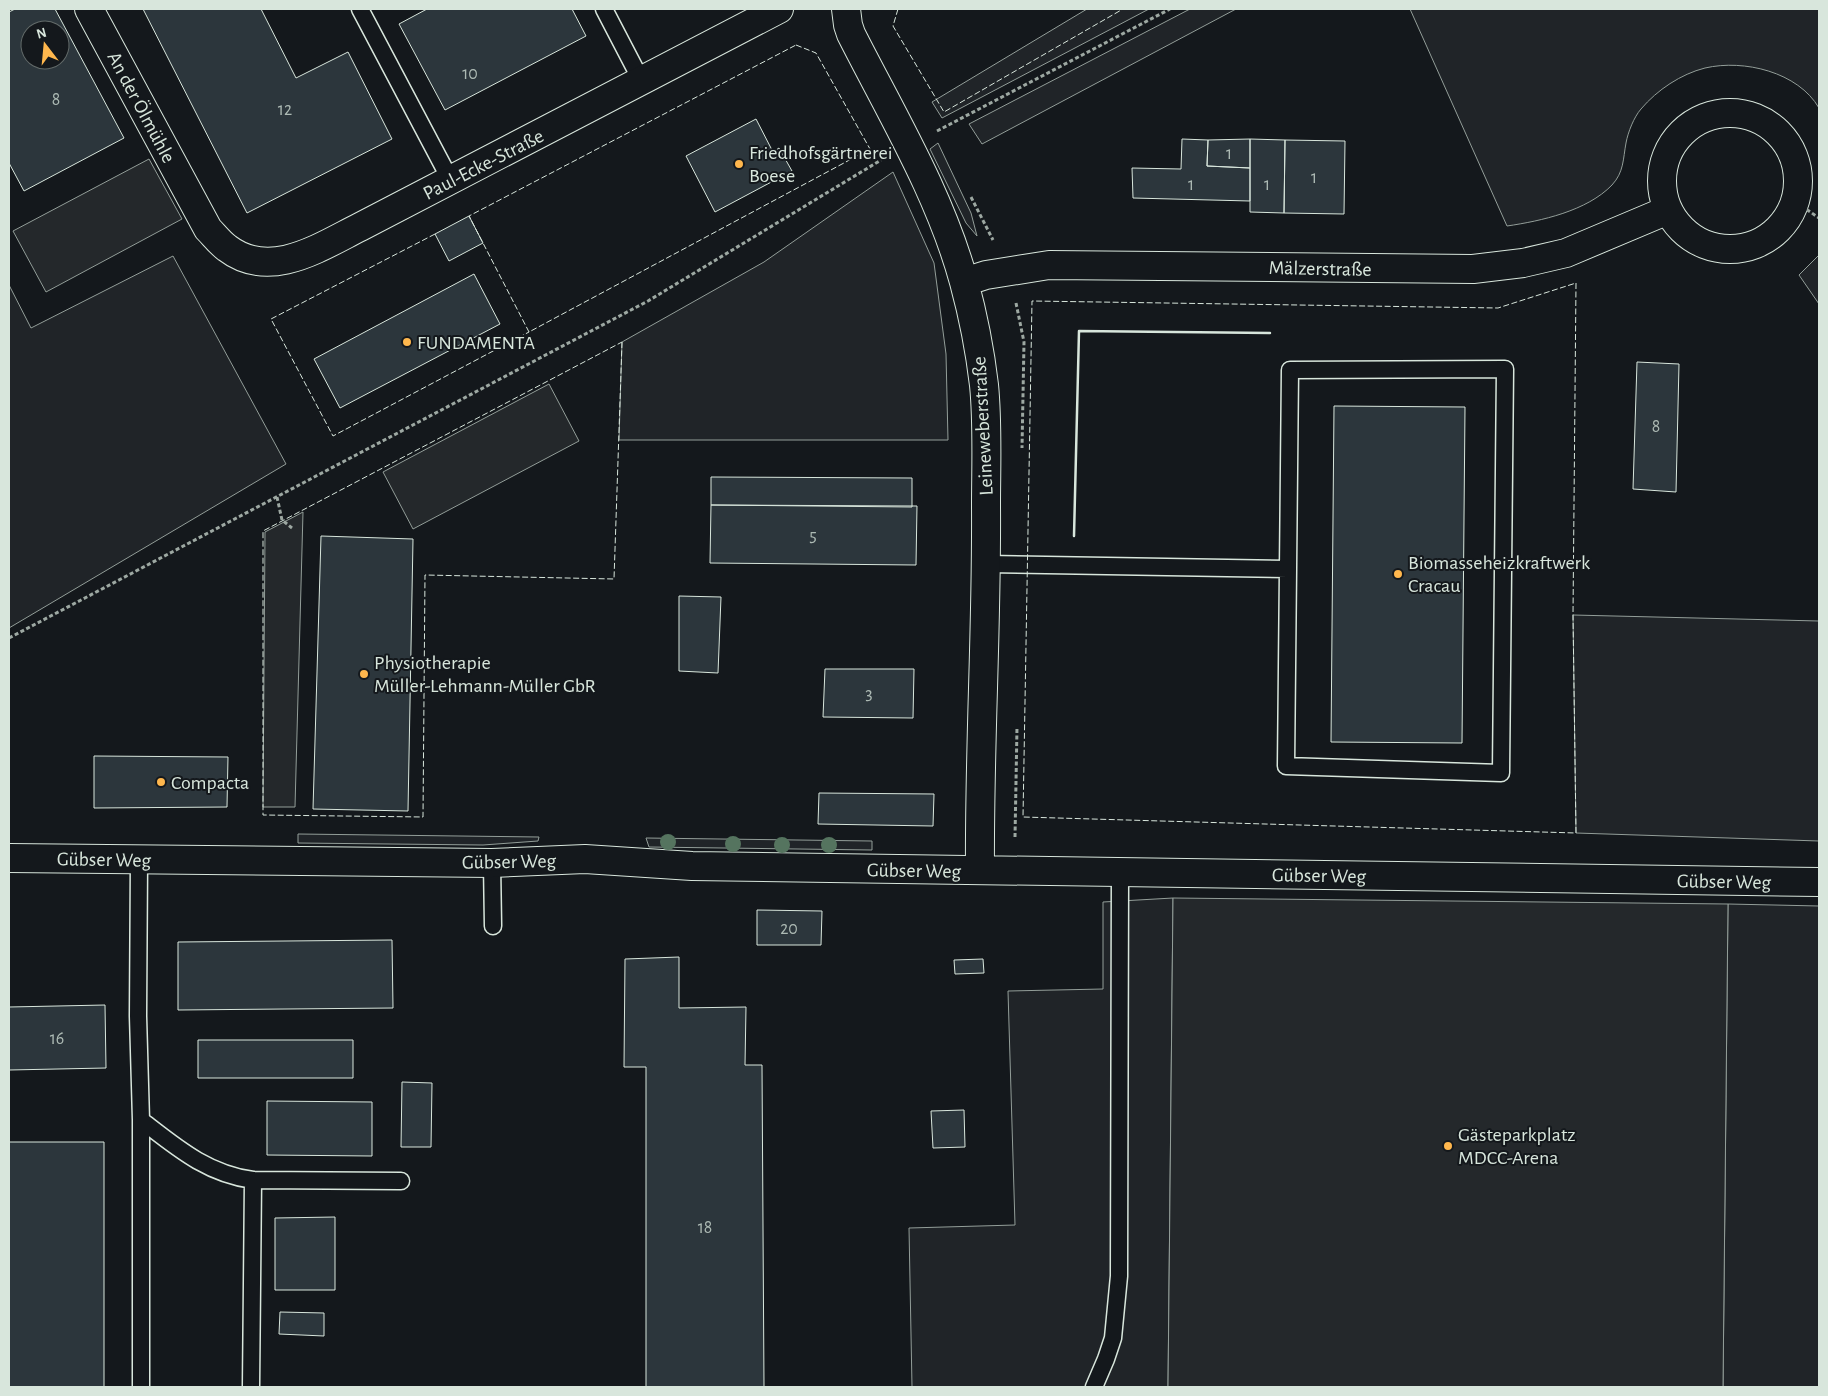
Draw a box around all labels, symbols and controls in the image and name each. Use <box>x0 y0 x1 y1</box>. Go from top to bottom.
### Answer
north arrow <box>20 20 70 70</box>
text: N <box>35 25 48 42</box>
street label: An der Ölmühle <box>103 49 179 166</box>
house number: 10 <box>462 65 478 83</box>
house number: 8 <box>52 91 60 109</box>
house number: 12 <box>278 101 292 119</box>
street label: Paul-Ecke-Straße <box>420 126 547 204</box>
place label: Friedhofsgärtnerei Boese <box>749 143 893 186</box>
house number: 1 <box>1226 145 1232 163</box>
marker: Friedhofsgärtnerei Boese <box>733 158 745 170</box>
house number: 1 <box>1311 169 1317 187</box>
house number: 1 <box>1188 176 1194 194</box>
house number: 1 <box>1264 176 1270 194</box>
street label: Mälzerstraße <box>1268 258 1372 280</box>
place label: FUNDAMENTA <box>417 333 536 353</box>
marker: FUNDAMENTA <box>401 336 413 348</box>
street label: Leineweberstraße <box>969 356 997 496</box>
house number: 8 <box>1652 418 1660 436</box>
house number: 5 <box>809 527 817 545</box>
place label: Biomasseheizkraftwerk Cracau <box>1408 553 1590 596</box>
marker: Biomasseheizkraftwerk Cracau <box>1392 568 1404 580</box>
place label: Physiotherapie Müller-Lehmann-Müller GbR <box>374 653 596 696</box>
marker: Physiotherapie Müller-Lehmann-Müller GbR <box>358 668 370 680</box>
house number: 3 <box>865 685 873 703</box>
place label: Compacta <box>171 773 249 793</box>
marker: Compacta <box>155 776 167 788</box>
street label: Gübser Weg <box>57 849 152 871</box>
street label: Gübser Weg <box>462 851 557 873</box>
street label: Gübser Weg <box>867 860 962 882</box>
street label: Gübser Weg <box>1272 865 1367 887</box>
street label: Gübser Weg <box>1677 871 1772 893</box>
house number: 20 <box>780 920 798 938</box>
house number: 16 <box>50 1030 64 1048</box>
place label: Gästeparkplatz MDCC-Arena <box>1458 1125 1576 1168</box>
marker: Gästeparkplatz MDCC-Arena <box>1442 1140 1454 1152</box>
house number: 18 <box>698 1219 712 1237</box>

